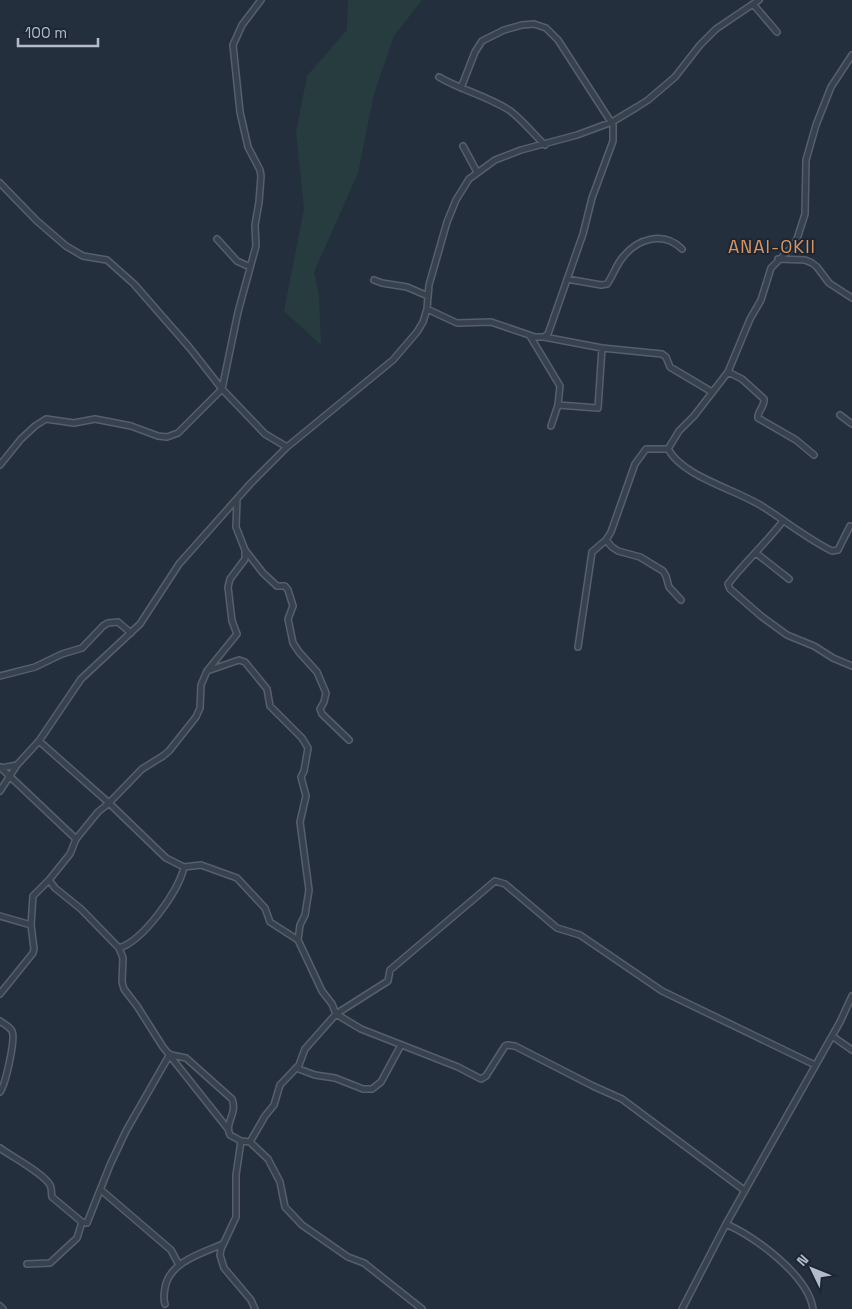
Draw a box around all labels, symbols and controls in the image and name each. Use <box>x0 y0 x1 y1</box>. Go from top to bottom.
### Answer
scale bar <box>18 15 98 47</box>
text: 100 m <box>25 23 67 42</box>
district label: ANAI-OKII <box>728 235 816 258</box>
north arrow <box>787 1244 837 1294</box>
text: N <box>793 1251 812 1270</box>

